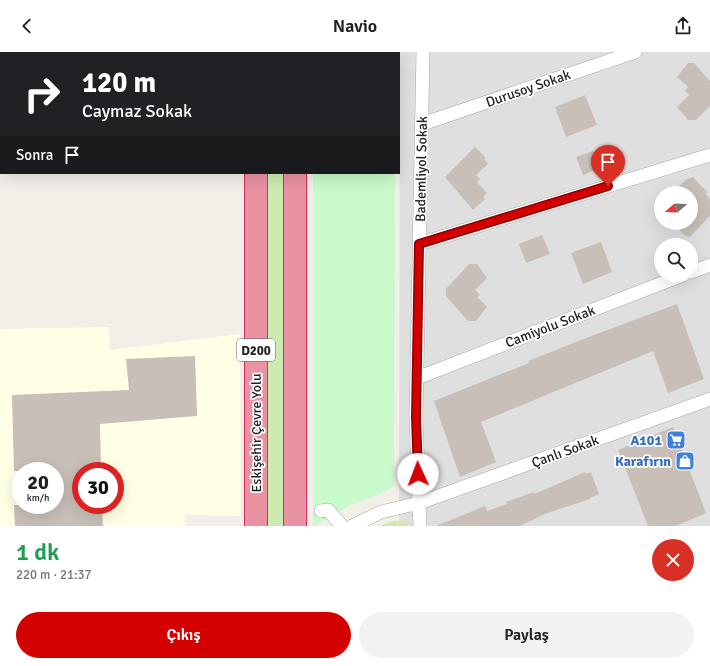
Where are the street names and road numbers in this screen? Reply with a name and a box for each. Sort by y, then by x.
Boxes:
street label: Durusoy Sokak [484,66,573,111]
street label: Bademliyol Sokak [412,116,431,222]
street label: Camiyolu Sokak [503,302,597,351]
road number: D200 [237,339,275,361]
street label: Eskişehir Çevre Yolu [248,373,265,493]
street label: Çanlı Sokak [529,431,601,471]

